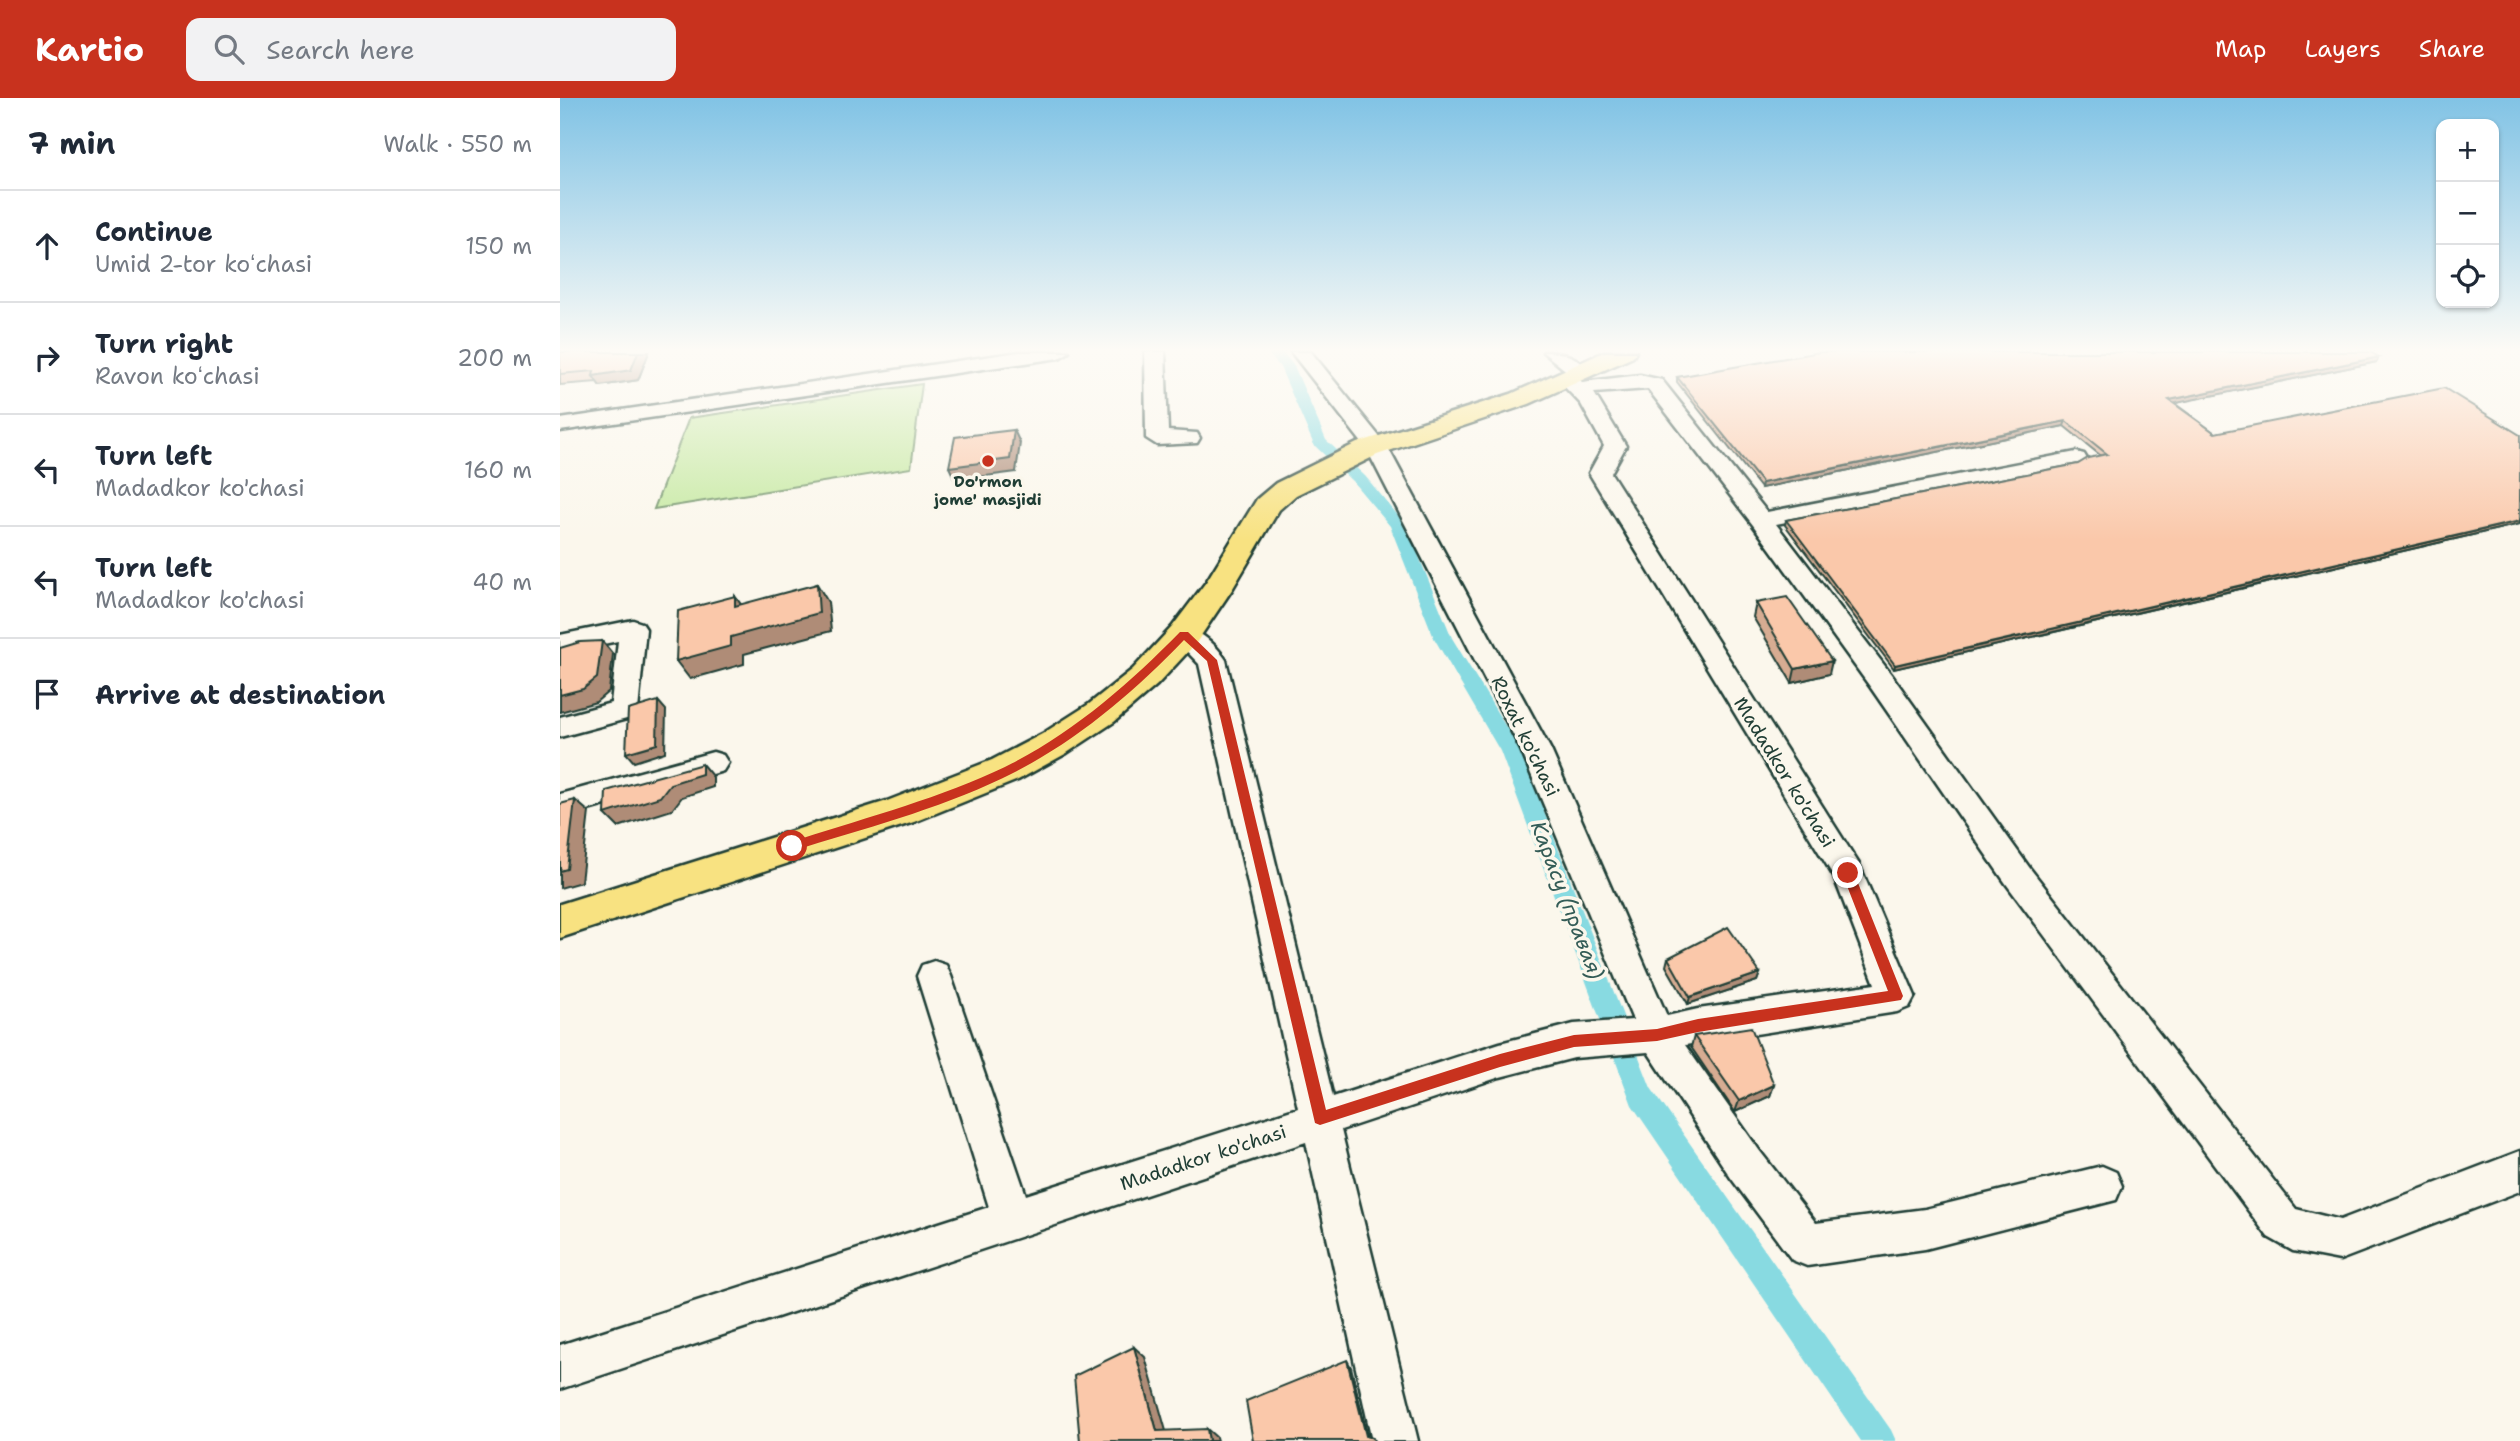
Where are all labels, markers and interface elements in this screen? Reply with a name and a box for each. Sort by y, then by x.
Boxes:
search box [186,18,676,81]
text: Kartio [35,27,144,72]
icon: search [210,30,248,68]
text: Search here [266,32,415,67]
text: Map [2215,33,2266,65]
text: Layers [2304,33,2381,65]
text: Share [2419,33,2485,65]
map controls [2436,119,2499,308]
button: + [2436,119,2499,182]
text: 7 min [28,123,115,164]
text: Walk · 550 m [383,129,532,159]
button: − [2436,182,2499,245]
text: Continue [95,214,213,249]
icon: ahead [28,227,66,265]
text: 150 m [465,231,532,261]
button: locate [2436,245,2499,308]
text: Umid 2-tor koʻchasi [95,249,312,279]
text: Turn right [95,326,233,361]
icon: right [28,339,66,377]
text: 200 m [457,343,532,373]
text: Ravon koʻchasi [95,361,260,391]
text: Turn left [95,438,212,473]
icon: left [28,451,66,489]
marker: Do'rmon jome' masjidi [980,453,996,469]
text: 160 m [464,455,532,485]
place label: Do'rmon jome' masjidi [933,471,1042,510]
text: Madadkor ko'chasi [95,473,305,503]
text: Turn left [95,550,212,585]
icon: left [28,563,66,601]
text: 40 m [472,567,532,597]
text: Madadkor ko'chasi [95,585,305,615]
street label: Roxat ko'chasi [1486,672,1566,801]
icon: arrive [28,675,66,713]
text: Arrive at destination [95,677,385,712]
street label: Madadkor ko'chasi [1728,692,1841,852]
water label: Карасу (правая) [1524,817,1610,983]
route start [776,830,807,861]
route end [1832,857,1863,888]
street label: Madadkor ko'chasi [1117,1119,1289,1196]

